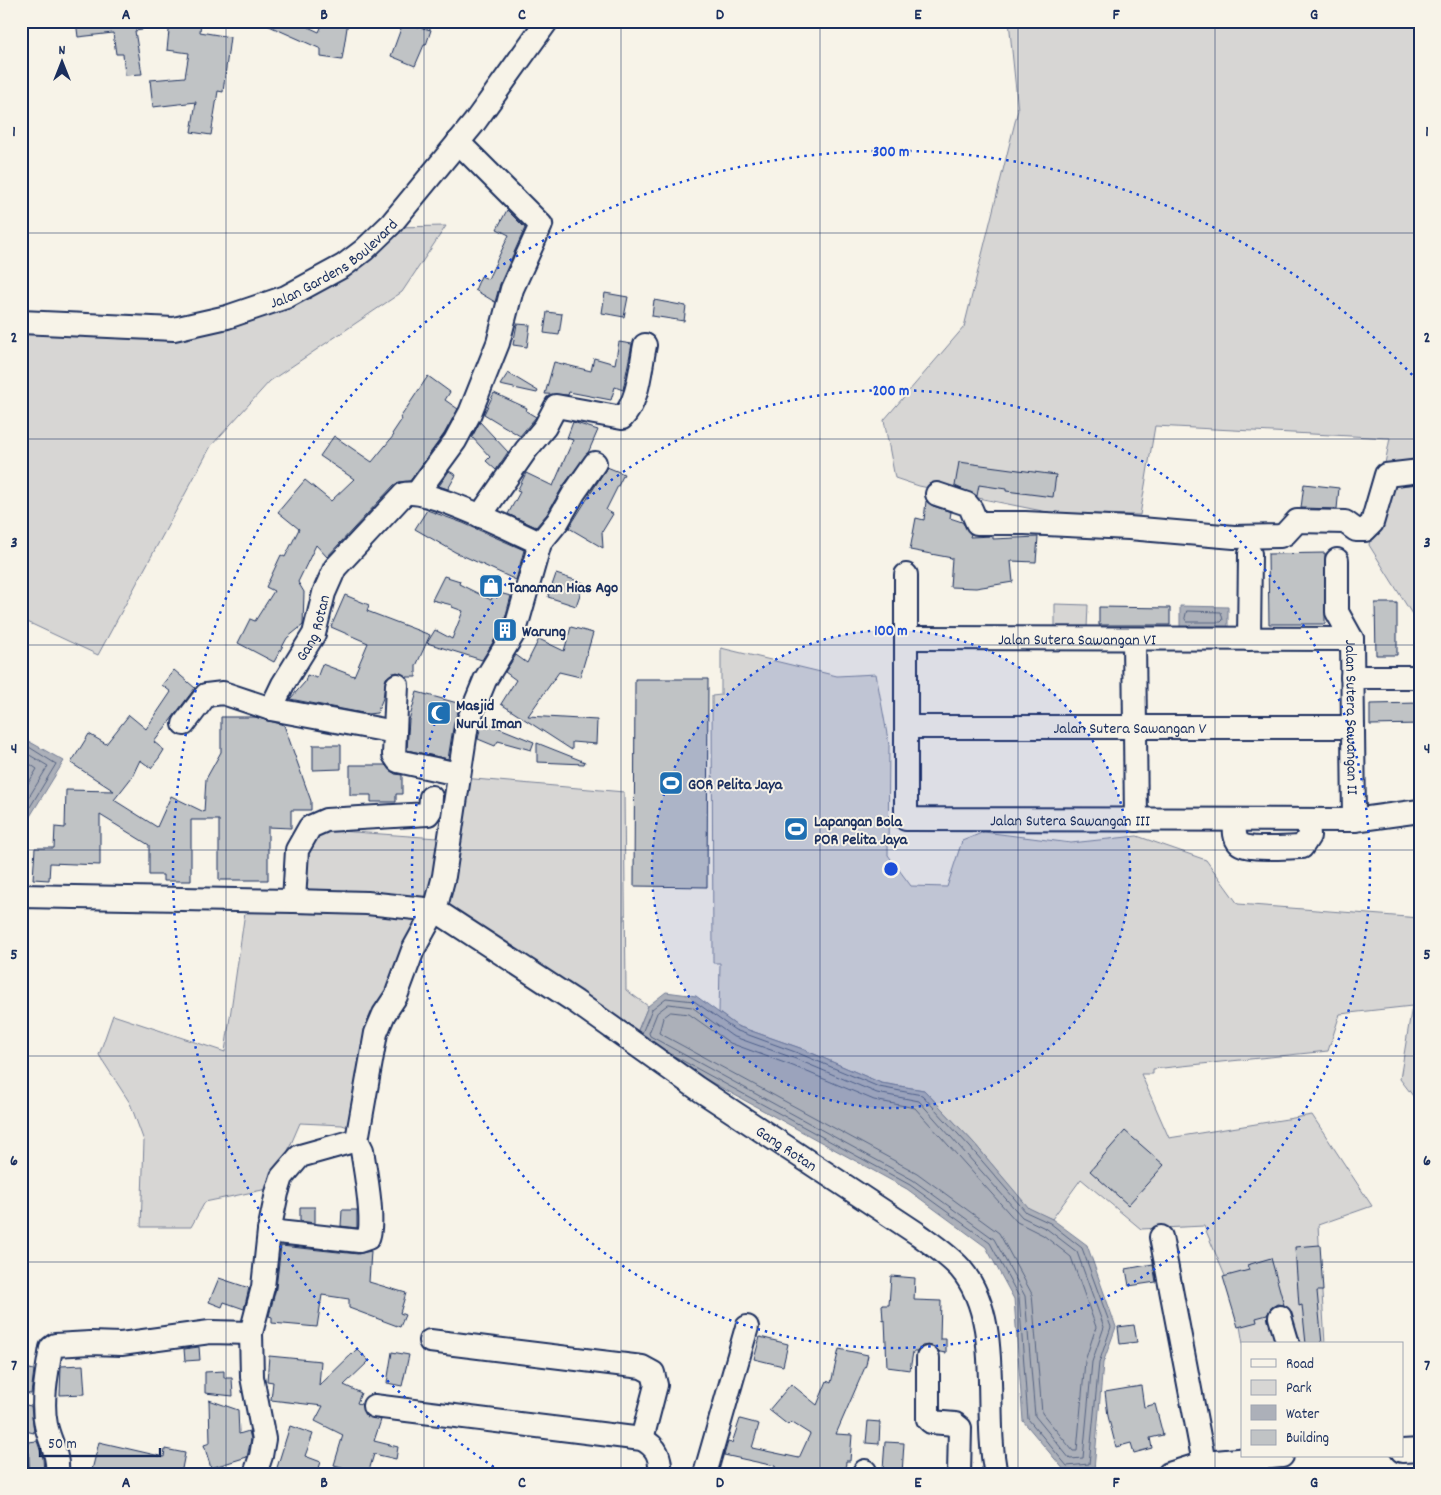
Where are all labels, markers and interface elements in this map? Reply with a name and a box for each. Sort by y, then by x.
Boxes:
text: A [122,4,131,27]
text: B [320,4,328,27]
text: C [518,4,526,27]
text: D [716,4,725,27]
text: E [914,4,922,27]
text: F [1112,4,1120,27]
text: G [1310,4,1318,27]
north arrow [38,38,88,88]
text: N [59,41,66,61]
text: 1 [12,121,16,144]
text: 1 [1425,121,1429,144]
text: 300 m [873,142,909,164]
street label: Jalan Gardens Boulevard [267,215,405,316]
text: 2 [11,327,18,350]
text: 2 [1424,327,1431,350]
text: 200 m [873,381,909,403]
text: 3 [10,532,18,555]
text: 3 [1423,532,1431,555]
shop icon: Tanaman Hias Ago [478,573,504,599]
place label: Tanaman Hias Ago [508,577,618,600]
street label: Gang Rotan [291,593,337,666]
building icon: Warung [492,617,518,643]
place label: Warung [522,621,566,644]
text: 100 m [874,621,908,643]
street label: Jalan Sutera Sawangan VI [998,629,1156,653]
street label: Jalan Sutera Sawangan II [1338,639,1363,795]
place label: Masjid Nurul Iman [456,695,522,736]
mosque icon: Masjid Nurul Iman [426,700,452,726]
street label: Jalan Sutera Sawangan V [1054,718,1207,741]
text: 4 [11,738,17,761]
text: 4 [1424,738,1430,761]
sports icon: GOR Pelita Jaya [658,770,684,796]
place label: GOR Pelita Jaya [688,774,784,797]
street label: Jalan Sutera Sawangan III [990,810,1150,834]
place label: Lapangan Bola POR Pelita Jaya [814,811,909,852]
sports icon: Lapangan Bola POR Pelita Jaya [783,816,809,842]
centre of rings [882,860,900,878]
text: 5 [10,944,18,967]
text: 5 [1423,944,1431,967]
street label: Gang Rotan [750,1121,821,1178]
text: 6 [10,1150,18,1173]
text: 6 [1423,1150,1431,1173]
legend [1241,1342,1404,1458]
text: Road [1286,1354,1314,1376]
text: 7 [11,1355,17,1378]
text: 7 [1424,1355,1430,1378]
text: Park [1286,1378,1312,1400]
text: Water [1286,1404,1320,1426]
scale bar [40,1425,160,1457]
text: Building [1286,1428,1329,1450]
text: 50 m [48,1434,77,1456]
text: A [122,1472,131,1495]
text: B [320,1472,328,1495]
text: C [518,1472,526,1495]
text: D [716,1472,725,1495]
text: E [914,1472,922,1495]
text: F [1112,1472,1120,1495]
text: G [1310,1472,1318,1495]

